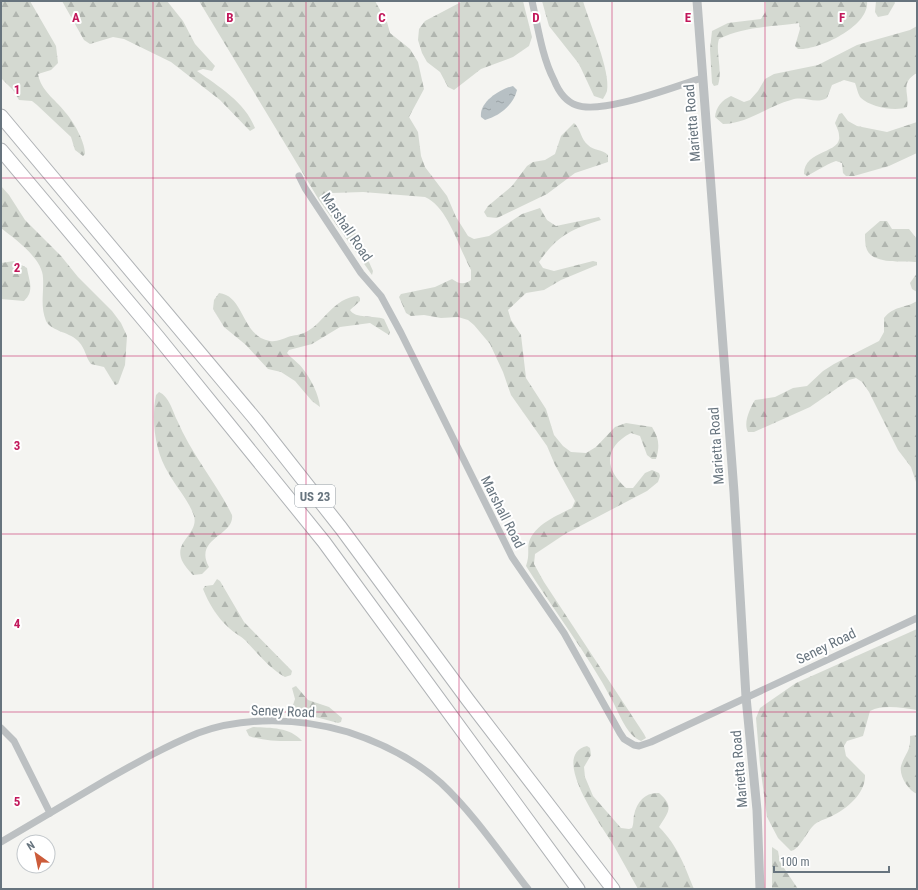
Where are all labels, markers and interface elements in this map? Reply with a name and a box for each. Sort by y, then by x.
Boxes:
text: A [72,10,80,25]
text: B [226,10,234,25]
text: C [378,10,386,25]
text: D [532,10,540,25]
text: E [685,10,692,25]
text: F [839,10,845,25]
text: 1 [14,82,20,97]
street label: Marietta Road [681,84,703,162]
street label: Marshall Road [318,190,376,264]
text: 2 [14,260,21,275]
street label: Marietta Road [705,407,727,485]
text: 3 [14,438,20,453]
street label: Marshall Road [478,473,528,551]
road number: US 23 [295,485,335,507]
text: 4 [14,616,21,631]
street label: Seney Road [794,625,858,667]
street label: Seney Road [251,702,315,720]
street label: Marietta Road [728,730,750,808]
text: 5 [14,794,21,809]
north arrow [16,834,56,874]
text: N [24,839,37,853]
scale bar [774,848,889,874]
text: 100 m [780,855,810,869]

